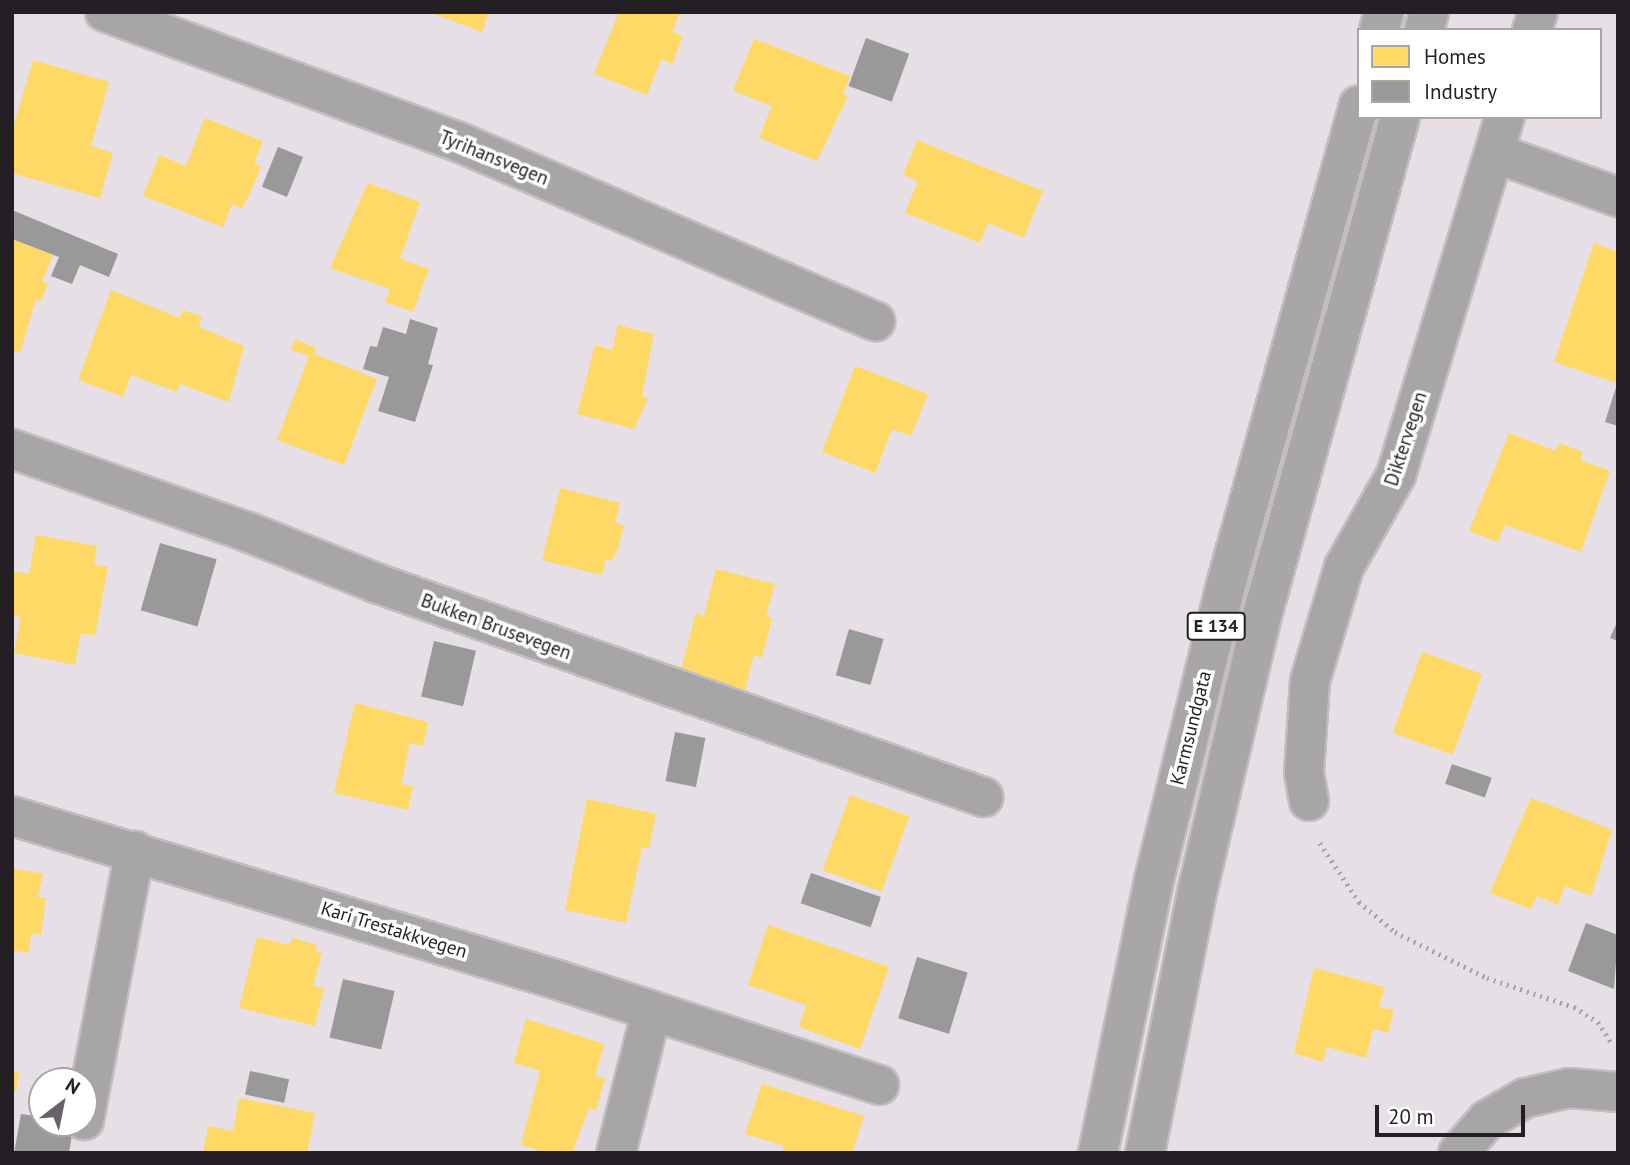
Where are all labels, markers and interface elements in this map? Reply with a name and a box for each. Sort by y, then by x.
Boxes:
legend [1357,28,1602,119]
text: Homes [1424,43,1486,70]
text: Industry [1424,78,1497,105]
street label: Tyrihansvegen [436,126,552,190]
street label: Diktervegen [1380,389,1432,489]
street label: Bukken Brusevegen [418,589,574,665]
road number: E 134 [1186,612,1246,640]
street label: Karmsundgata [1166,669,1216,787]
street label: Kari Trestakkvegen [318,897,470,963]
north arrow [28,1067,98,1137]
text: N [61,1072,85,1099]
scale bar [1378,1092,1528,1136]
text: 20 m [1388,1103,1434,1130]

